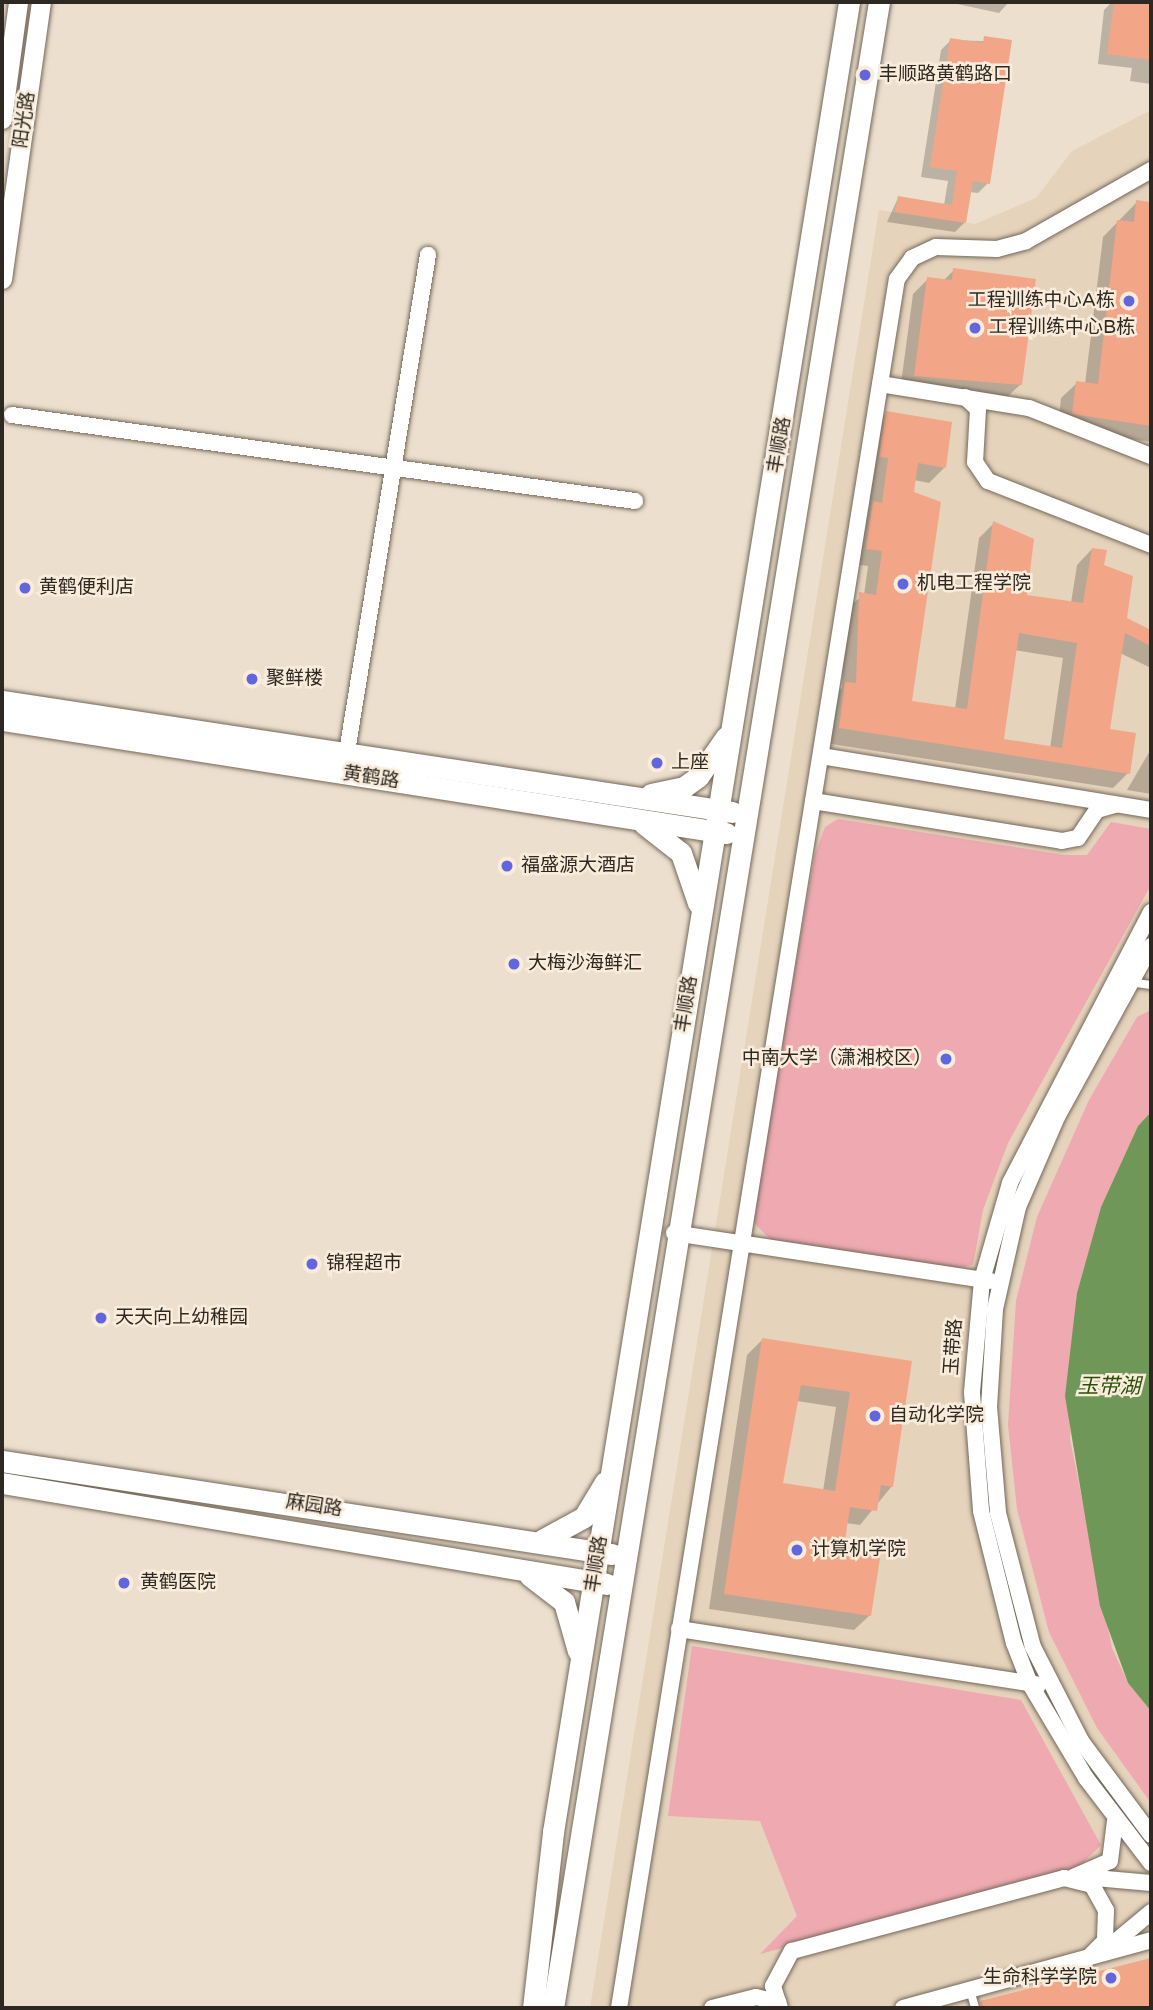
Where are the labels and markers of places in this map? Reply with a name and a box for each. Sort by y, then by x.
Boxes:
place label: 丰顺路黄鹤路口 [879,64,1012,86]
marker: 丰顺路黄鹤路口 [857,67,873,83]
place label: 工程训练中心A栋 [968,290,1115,312]
marker: 工程训练中心A栋 [1121,293,1137,309]
place label: 工程训练中心B栋 [989,317,1135,339]
marker: 工程训练中心B栋 [967,320,983,336]
place label: 机电工程学院 [917,573,1031,595]
marker: 机电工程学院 [895,576,911,592]
place label: 黄鹤便利店 [39,577,134,599]
marker: 黄鹤便利店 [17,580,33,596]
place label: 聚鲜楼 [266,668,323,690]
marker: 聚鲜楼 [244,671,260,687]
place label: 上座 [671,752,709,774]
marker: 上座 [649,755,665,771]
place label: 福盛源大酒店 [521,855,635,877]
marker: 福盛源大酒店 [499,858,515,874]
place label: 大梅沙海鲜汇 [528,953,642,975]
marker: 大梅沙海鲜汇 [506,956,522,972]
place label: 中南大学（潇湘校区） [742,1048,932,1070]
marker: 中南大学（潇湘校区） [938,1051,954,1067]
place label: 锦程超市 [326,1253,402,1275]
marker: 锦程超市 [304,1256,320,1272]
place label: 天天向上幼稚园 [115,1307,248,1329]
marker: 天天向上幼稚园 [93,1310,109,1326]
place label: 自动化学院 [889,1405,984,1427]
marker: 自动化学院 [867,1408,883,1424]
place label: 计算机学院 [811,1539,906,1561]
marker: 计算机学院 [789,1542,805,1558]
place label: 黄鹤医院 [140,1572,216,1594]
marker: 黄鹤医院 [114,1573,134,1593]
place label: 生命科学学院 [983,1967,1097,1989]
marker: 生命科学学院 [1103,1970,1119,1986]

